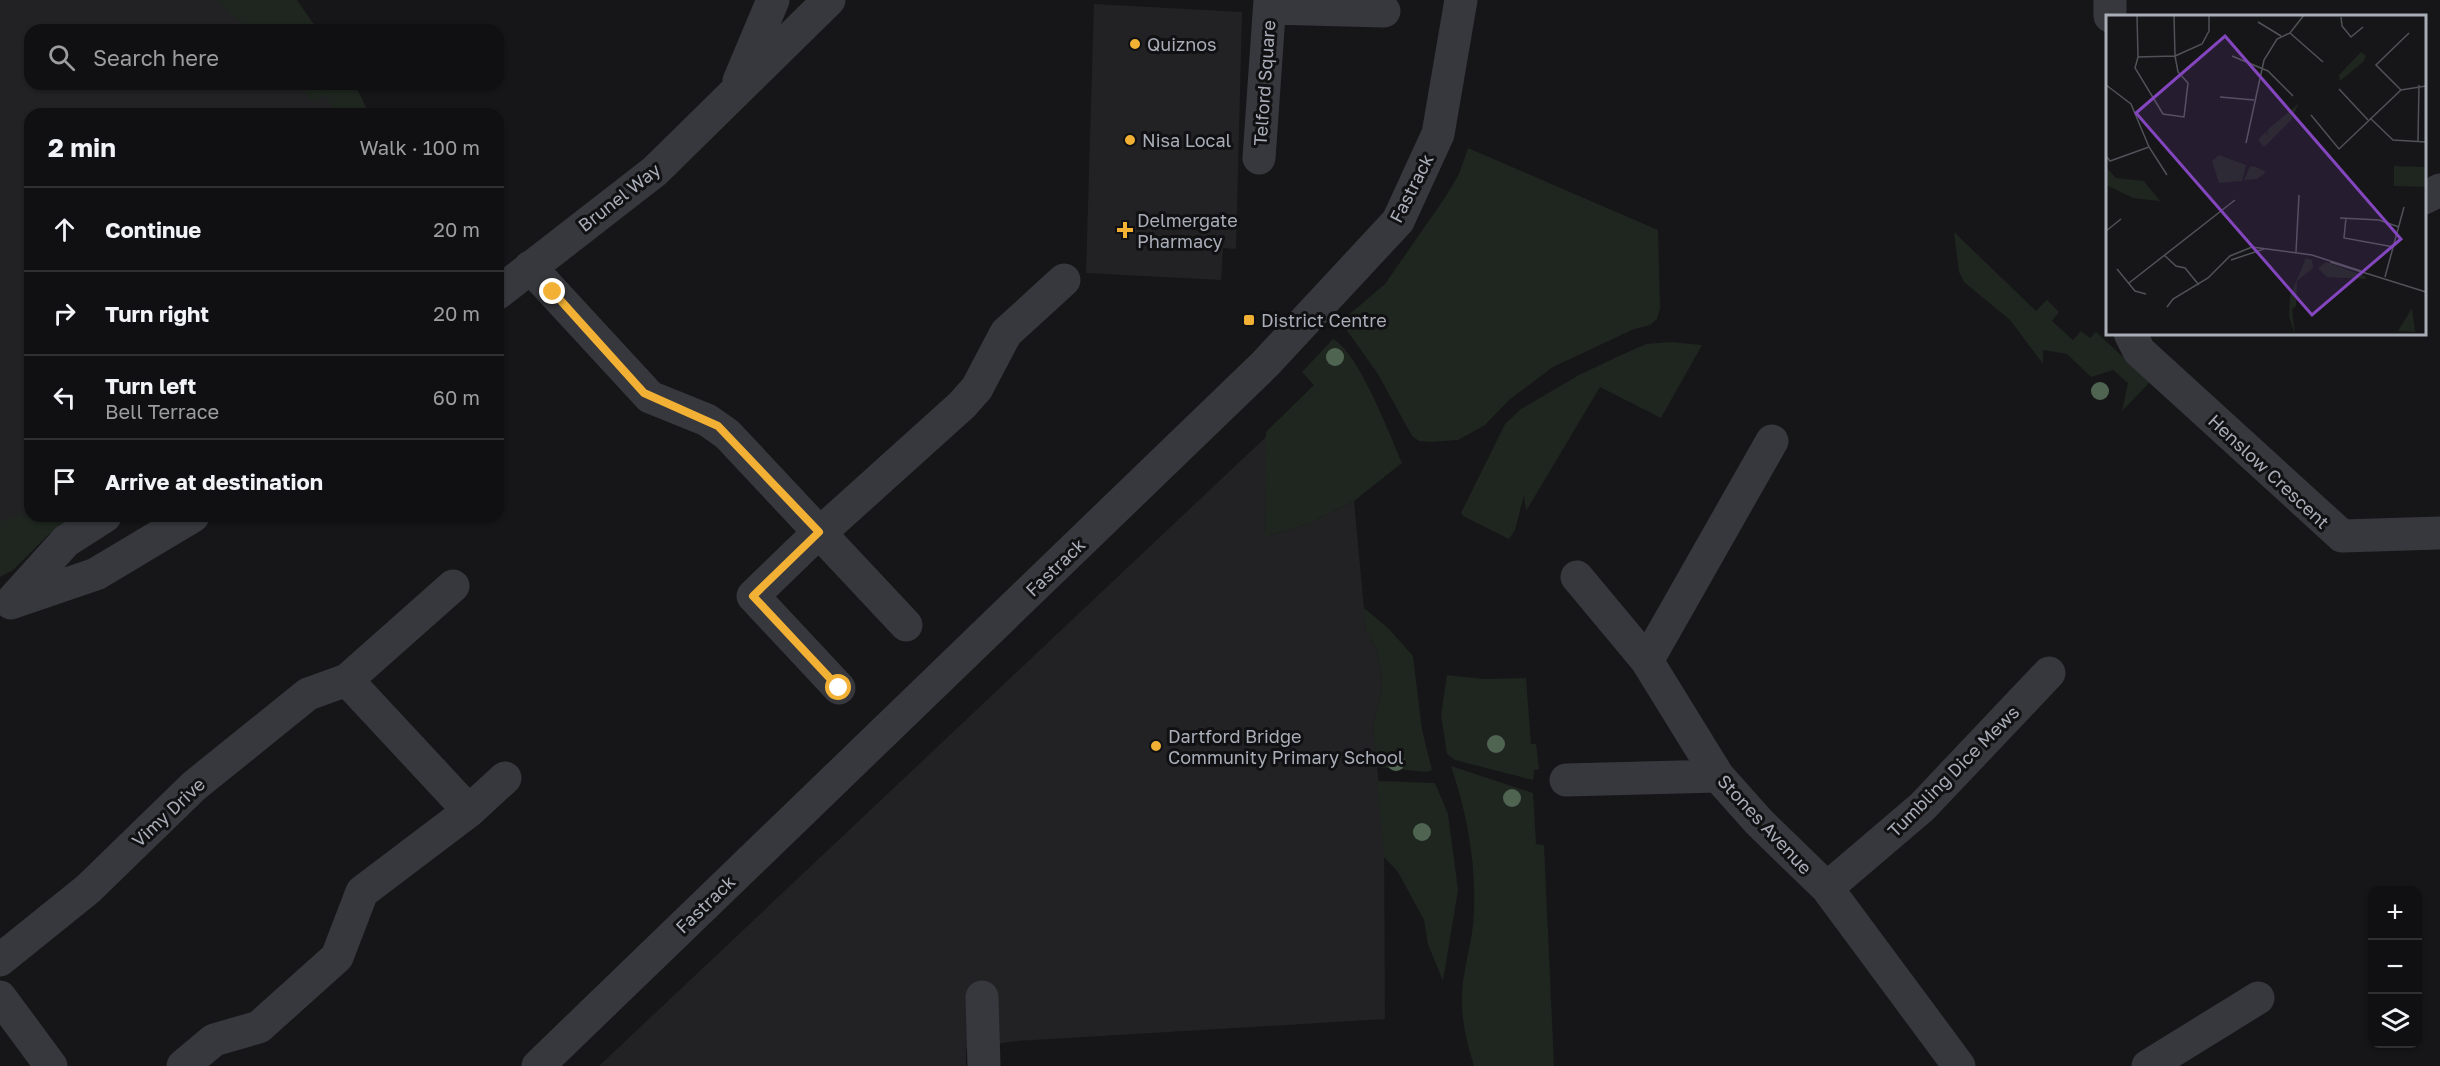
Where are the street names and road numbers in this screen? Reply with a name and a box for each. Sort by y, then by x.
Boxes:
street label: Telford Square [1249,19,1279,147]
street label: Fastrack [1384,150,1438,226]
street label: Brunel Way [574,158,664,236]
street label: Henslow Crescent [2204,409,2334,533]
street label: Fastrack [1021,533,1089,601]
street label: Tumbling Dice Mews [1883,701,2023,841]
street label: Stones Avenue [1713,770,1817,878]
street label: Vimy Drive [127,773,209,851]
street label: Fastrack [671,870,739,938]

